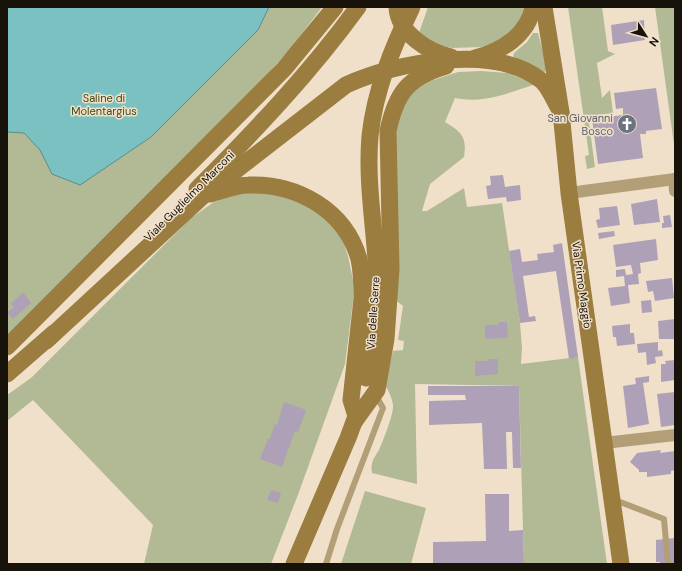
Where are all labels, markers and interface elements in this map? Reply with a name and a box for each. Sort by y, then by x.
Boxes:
north arrow [626,16,666,56]
text: N [646,35,662,49]
park label: Saline di Molentargius [71,91,137,118]
place label: San Giovanni Bosco [547,111,613,138]
church icon: San Giovanni Bosco [616,113,638,135]
street label: Viale Guglielmo Marconi [141,148,237,244]
street label: Via Primo Maggio [569,240,595,330]
street label: Via delle Serre [363,276,383,350]

